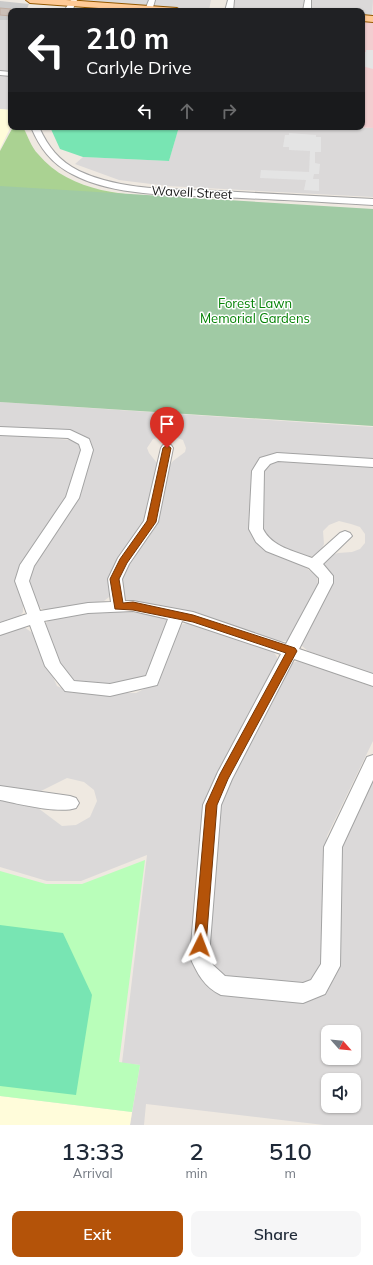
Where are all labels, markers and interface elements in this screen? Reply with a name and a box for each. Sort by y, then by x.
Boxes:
text: 210 m [86,21,169,56]
icon: left [20,24,72,76]
text: Carlyle Drive [86,56,191,79]
icon: left [134,100,156,122]
icon: ahead [176,100,198,122]
icon: right [218,100,240,122]
street label: Wavell Street [151,182,233,202]
park label: Forest Lawn Memorial Gardens [200,295,310,326]
pin [150,407,184,448]
icon: arrive [156,413,178,435]
position arrow [179,924,221,966]
north arrow [321,1025,361,1065]
map controls [321,1025,361,1113]
button: sound [321,1073,361,1113]
text: 13:33 [61,1136,124,1166]
text: 2 [189,1136,204,1166]
text: 510 [269,1136,312,1166]
text: Arrival [73,1165,113,1181]
text: min [185,1165,208,1181]
text: m [285,1165,296,1181]
button: Exit [12,1211,183,1257]
button: Share [191,1211,361,1257]

